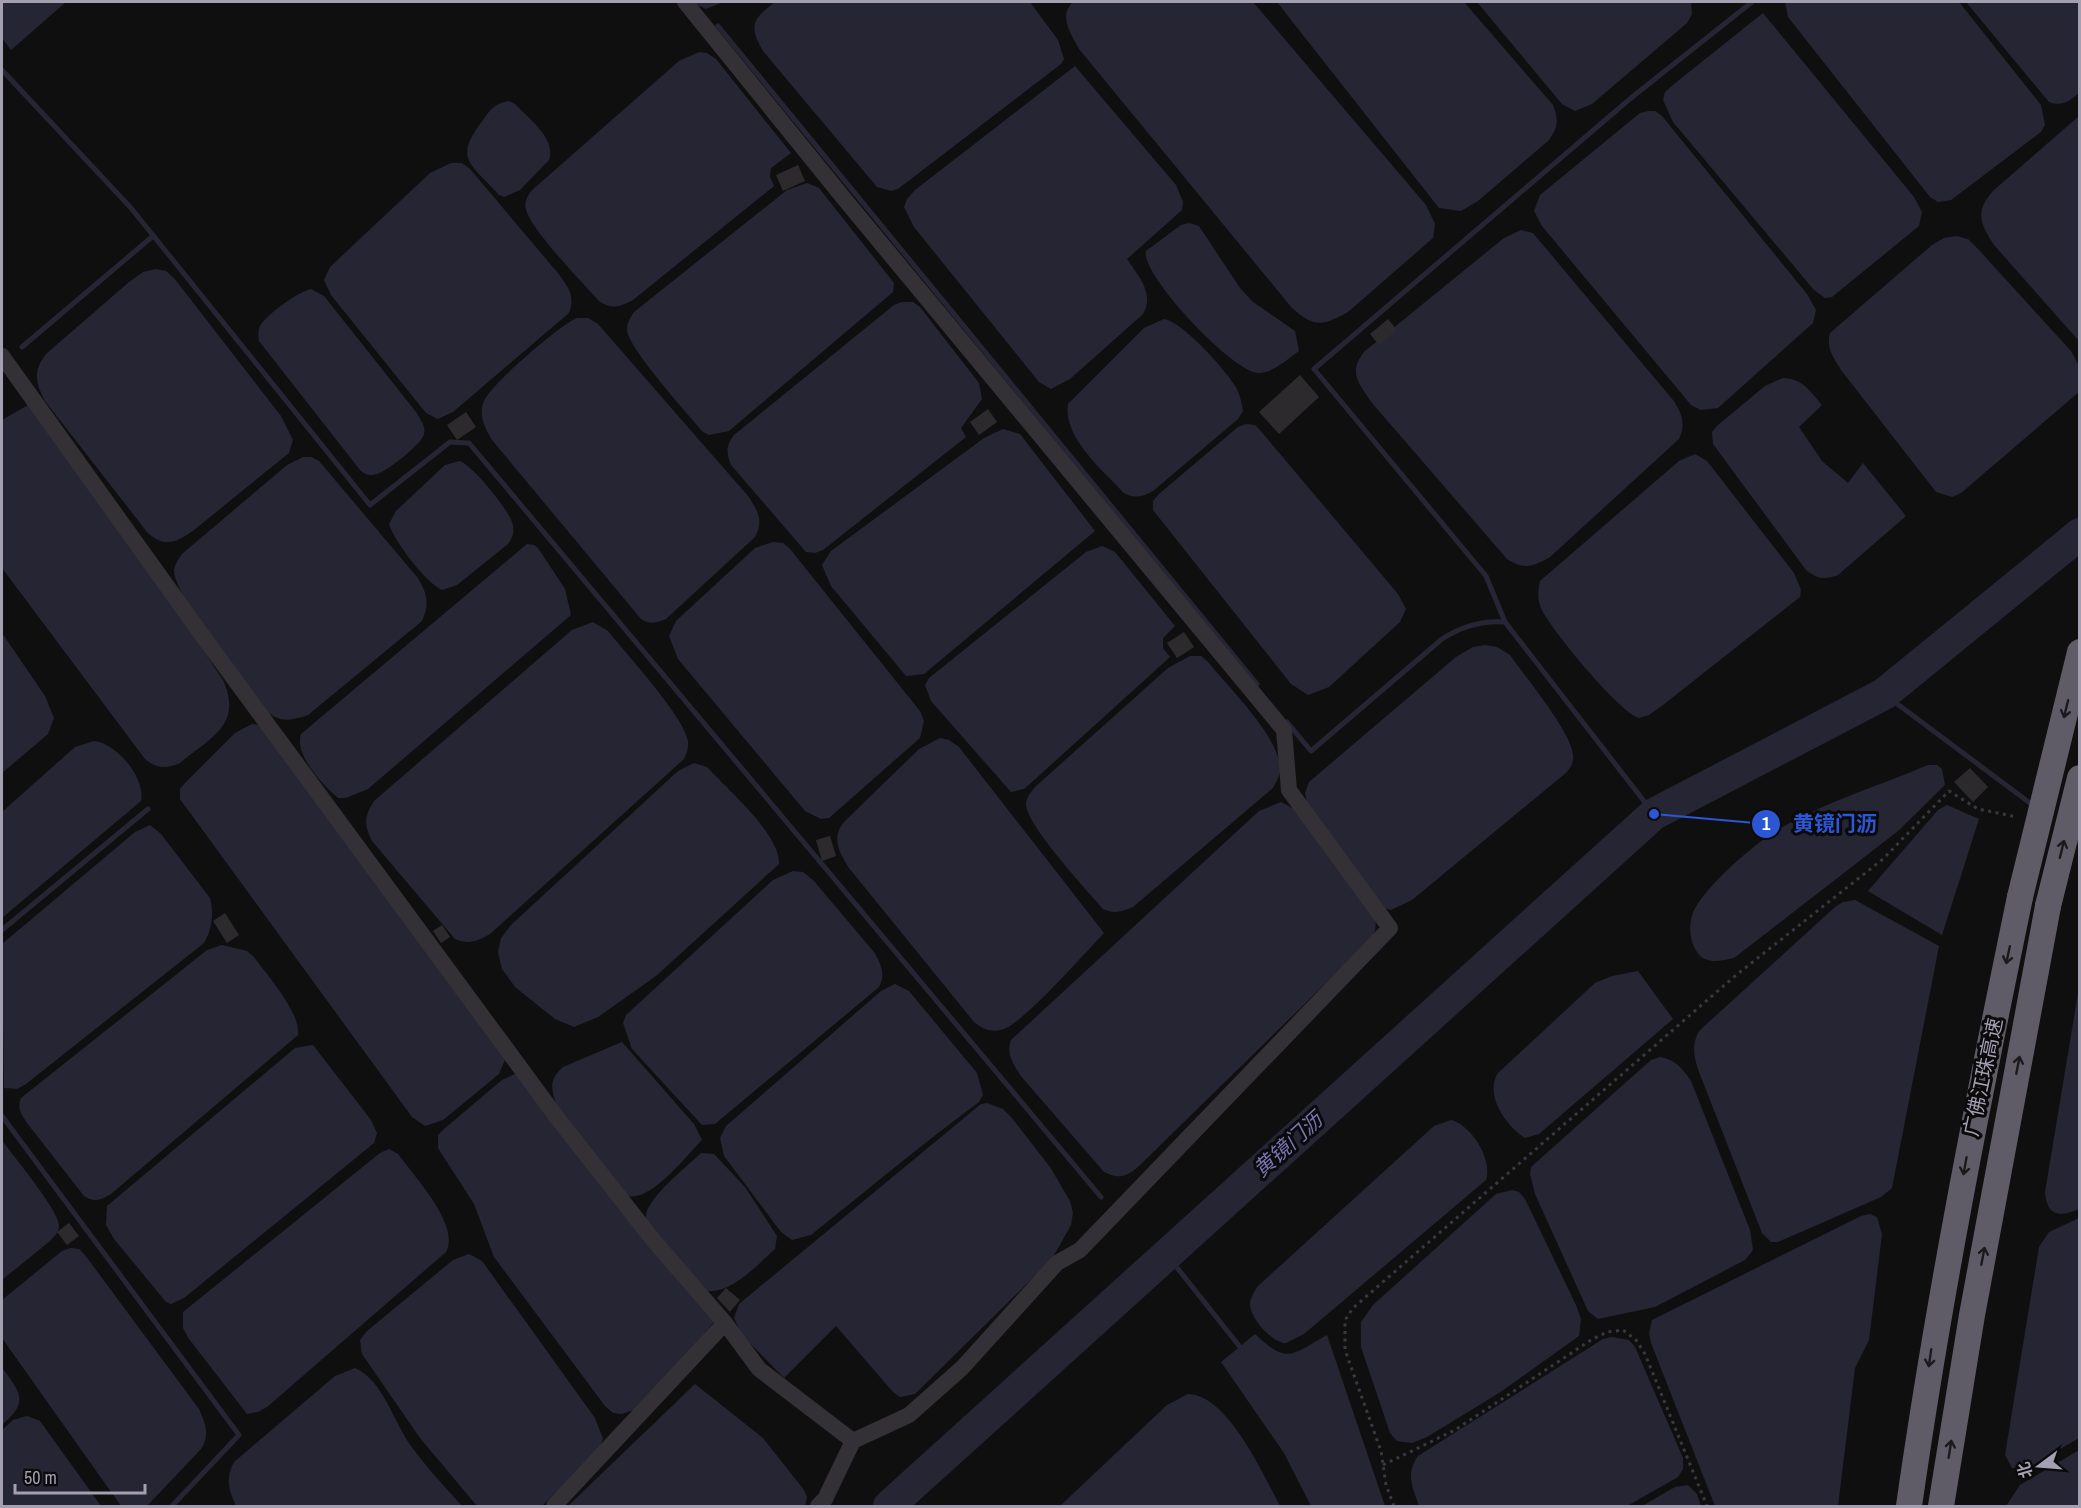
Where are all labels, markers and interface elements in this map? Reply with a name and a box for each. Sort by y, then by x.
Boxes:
one-way arrow [2059,699,2071,718]
callout: 黄镜门沥 [1751,804,1889,843]
text: 黄镜门沥 [1793,809,1877,838]
text: 1 [1762,811,1771,836]
one-way arrow [2056,840,2068,859]
one-way arrow [2002,944,2013,964]
street label: 广佛江珠高速 [1957,1015,2008,1138]
one-way arrow [2013,1055,2024,1075]
water label: 黄镜门沥 [1247,1103,1332,1184]
one-way arrow [1959,1156,1970,1176]
one-way arrow [1978,1247,1989,1267]
one-way arrow [1925,1348,1936,1367]
north arrow [2009,1436,2069,1496]
one-way arrow [1945,1439,1956,1459]
scale bar [15,1457,146,1495]
text: 北 [2012,1459,2037,1481]
text: 50 m [24,1465,57,1490]

